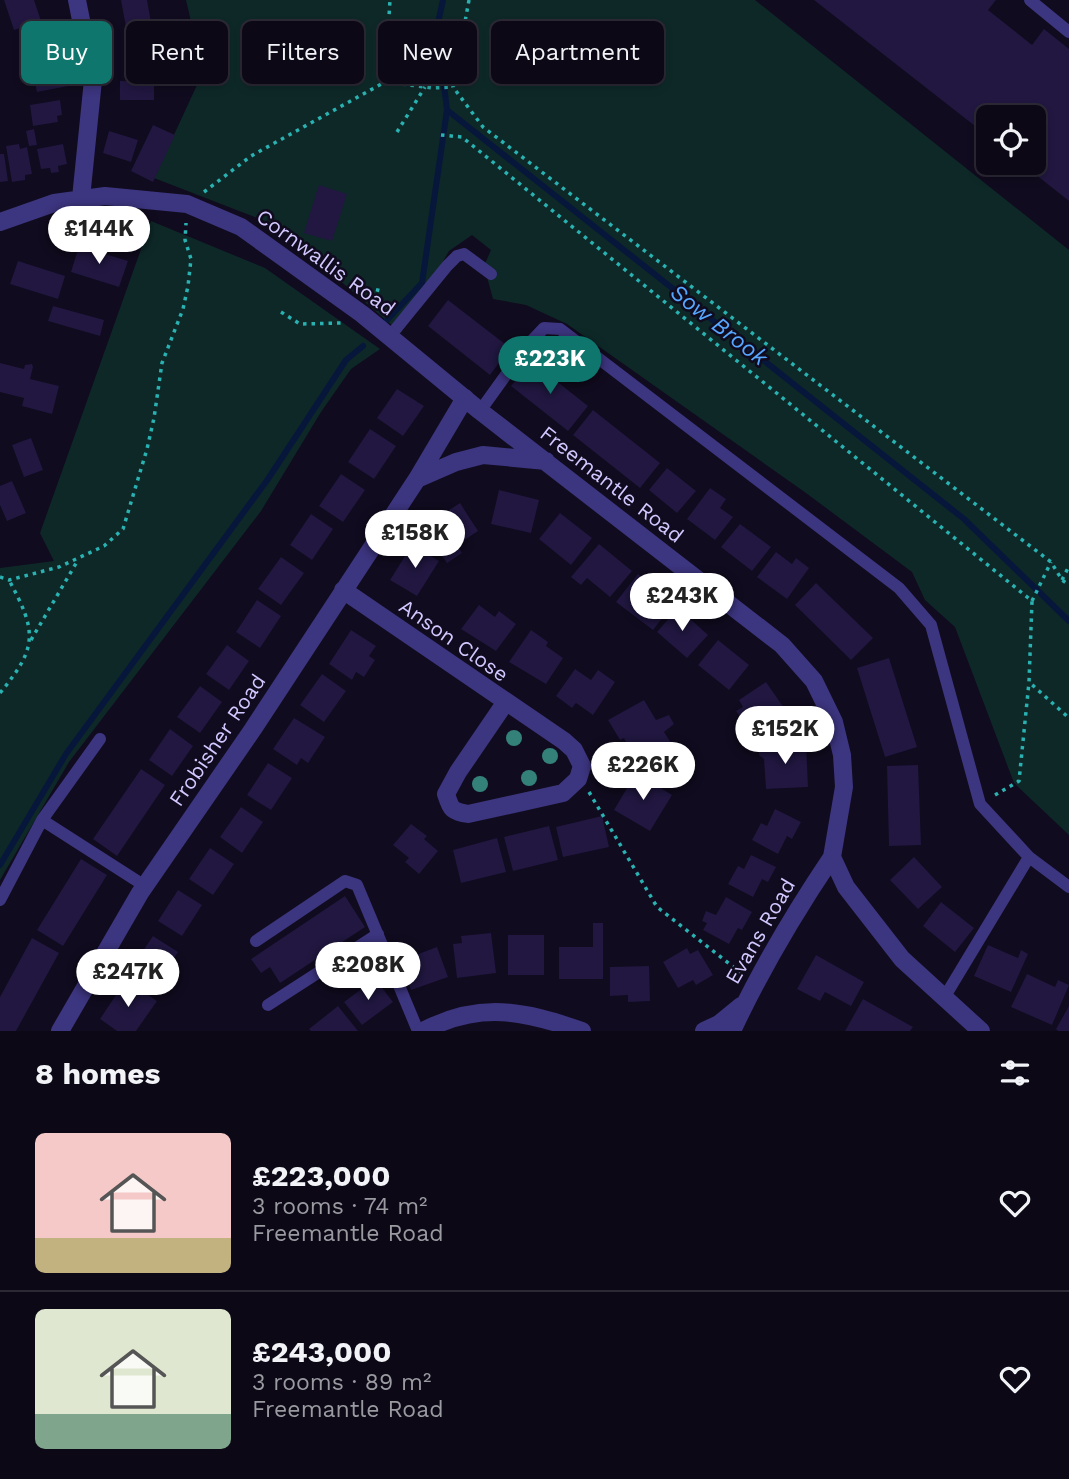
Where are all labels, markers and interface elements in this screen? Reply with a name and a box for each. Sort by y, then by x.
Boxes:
chip: Buy [21,21,112,84]
chip: Rent [126,21,228,84]
chip: Filters [242,21,364,84]
chip: New [378,21,477,84]
chip: Apartment [491,21,664,84]
map controls [976,105,1046,175]
button: locate [976,105,1046,175]
street label: Cornwallis Road [252,203,400,321]
pin: £144K [50,206,148,266]
text: £144K [64,215,134,242]
water label: Sow Brook [665,279,774,372]
pin: £223K [501,336,599,396]
text: £223K [514,345,586,372]
street label: Freemantle Road [535,420,689,548]
pin: £158K [366,510,464,570]
text: £158K [381,519,449,546]
pin: £243K [633,574,731,633]
text: £243K [646,582,718,609]
street label: Anson Close [395,593,513,687]
street label: Frobisher Road [164,669,270,811]
pin: £152K [736,706,834,766]
text: £152K [751,715,819,742]
pin: £226K [594,742,692,802]
text: £226K [607,751,679,778]
street label: Evans Road [720,874,800,988]
pin: £208K [319,942,417,1002]
pin: £247K [79,950,177,1009]
text: £208K [331,951,405,978]
text: £247K [92,958,164,985]
icon: filters [996,1054,1034,1092]
text: 8 homes [35,1056,161,1091]
text: £223,000 [252,1158,391,1193]
icon: home [91,1161,175,1245]
icon: heart [996,1184,1034,1222]
text: 3 rooms · 74 m² [252,1193,427,1220]
text: Freemantle Road [252,1220,444,1247]
text: £243,000 [252,1334,392,1369]
icon: home [91,1337,175,1421]
icon: heart [996,1360,1034,1398]
text: 3 rooms · 89 m² [252,1369,431,1396]
text: Freemantle Road [252,1396,444,1423]

